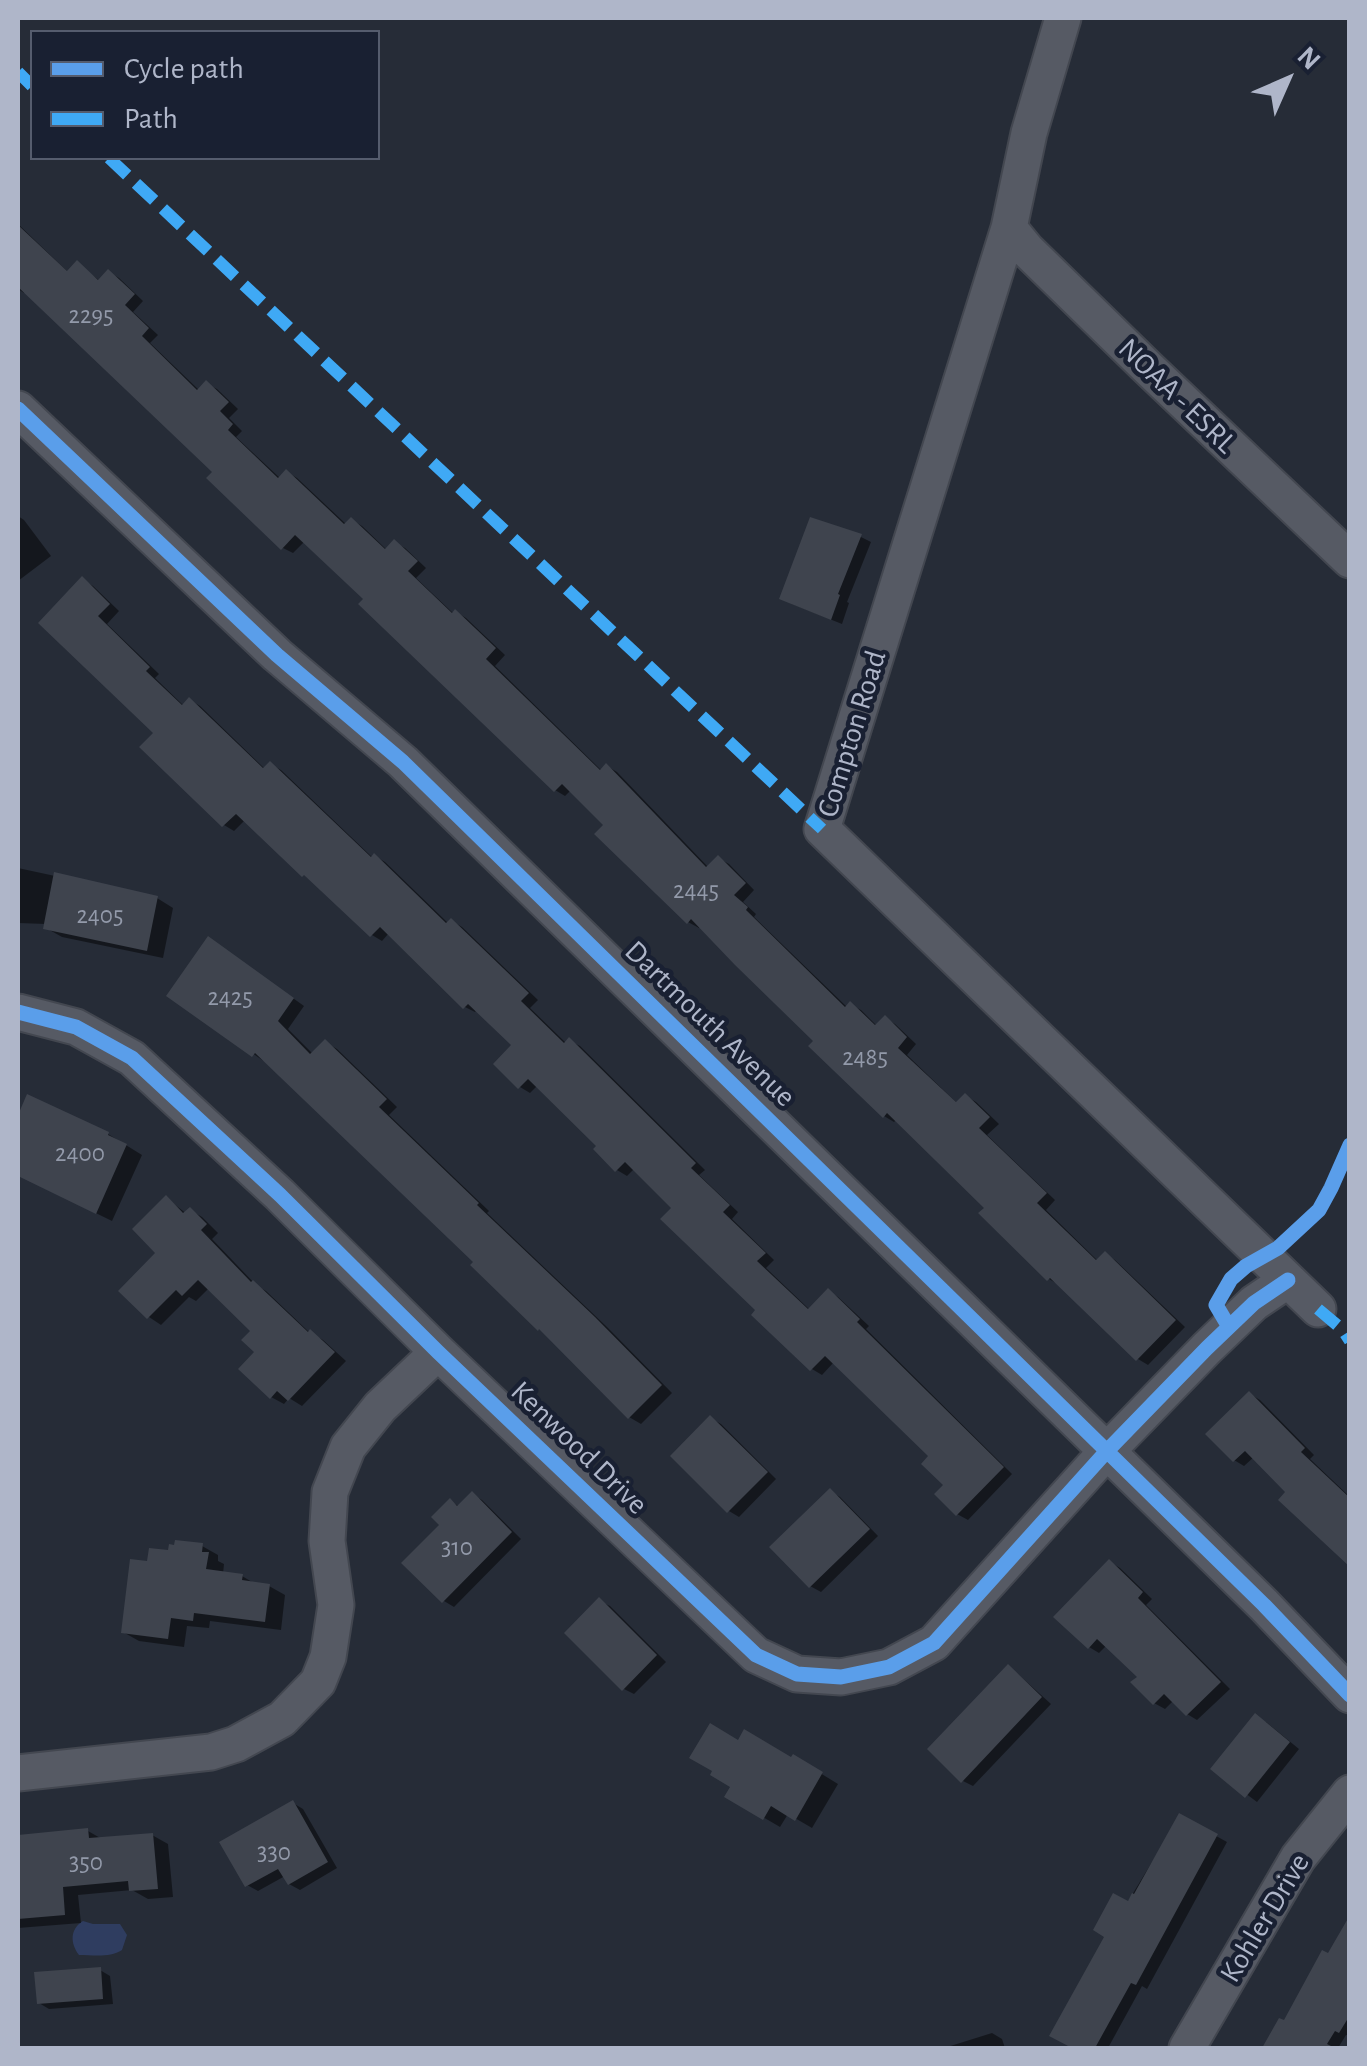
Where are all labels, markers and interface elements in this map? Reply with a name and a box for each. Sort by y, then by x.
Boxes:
legend [30,30,380,160]
north arrow [1237,30,1337,130]
text: N [1291,42,1325,76]
text: Cycle path [124,54,244,84]
text: Path [124,104,178,134]
house number: 2295 [69,300,113,330]
street label: NOAA - ESRL [1110,331,1244,461]
street label: Compton Road [810,646,894,822]
house number: 2445 [673,875,719,905]
house number: 2405 [76,900,124,930]
street label: Dartmouth Avenue [617,933,803,1115]
house number: 2425 [207,982,253,1012]
house number: 2485 [842,1042,888,1072]
house number: 2400 [55,1138,105,1168]
street label: Kenwood Drive [503,1374,655,1522]
house number: 310 [441,1532,473,1562]
house number: 330 [257,1837,291,1867]
house number: 350 [69,1847,103,1877]
street label: Kohler Drive [1212,1847,1318,1989]

